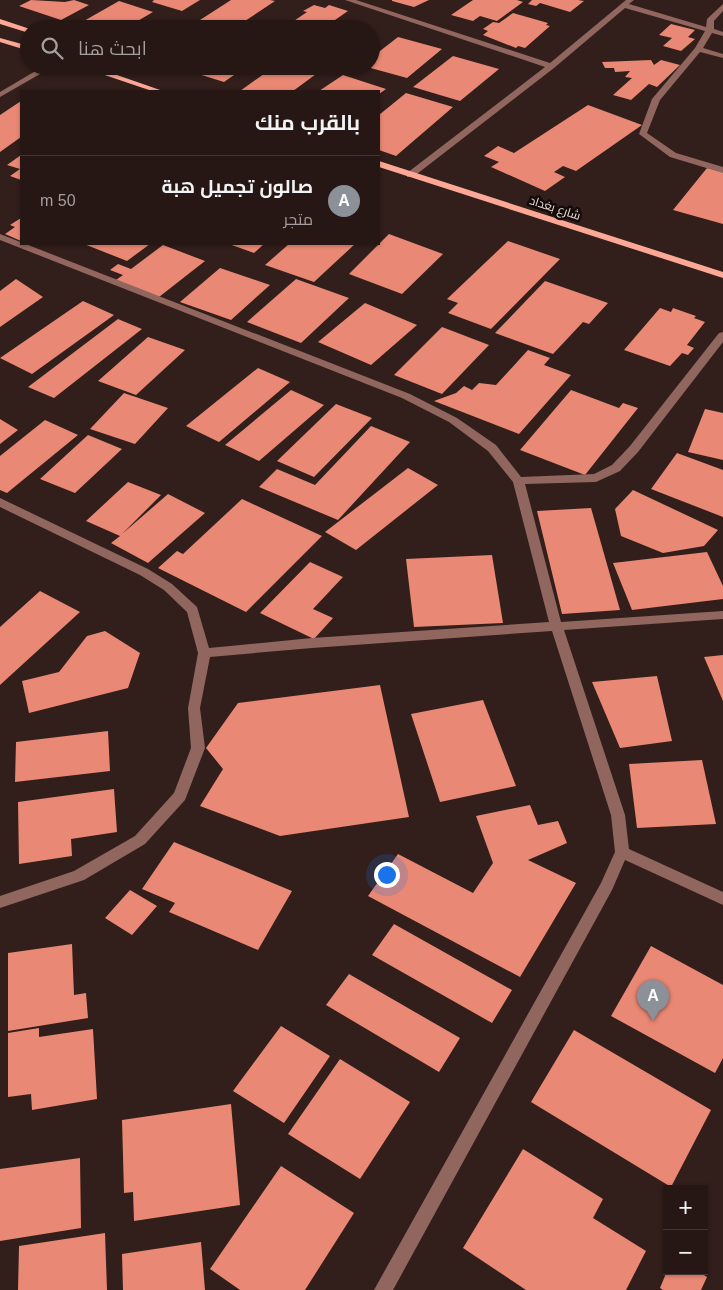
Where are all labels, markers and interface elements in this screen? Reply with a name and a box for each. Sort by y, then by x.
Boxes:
search box [20,20,380,75]
icon: search [38,34,66,62]
text: ابحث هنا [78,38,147,59]
text: بالقرب منك [255,111,360,134]
text: صالون تجميل هبة [161,176,313,197]
text: 50 m [40,192,76,209]
text: A [338,192,350,209]
street label: شارع بغداد [527,193,582,224]
text: متجر [284,211,313,228]
your location [374,862,400,888]
pin: A [637,980,669,1021]
map controls [663,1185,708,1275]
button: + [663,1185,708,1230]
button: − [663,1230,708,1275]

